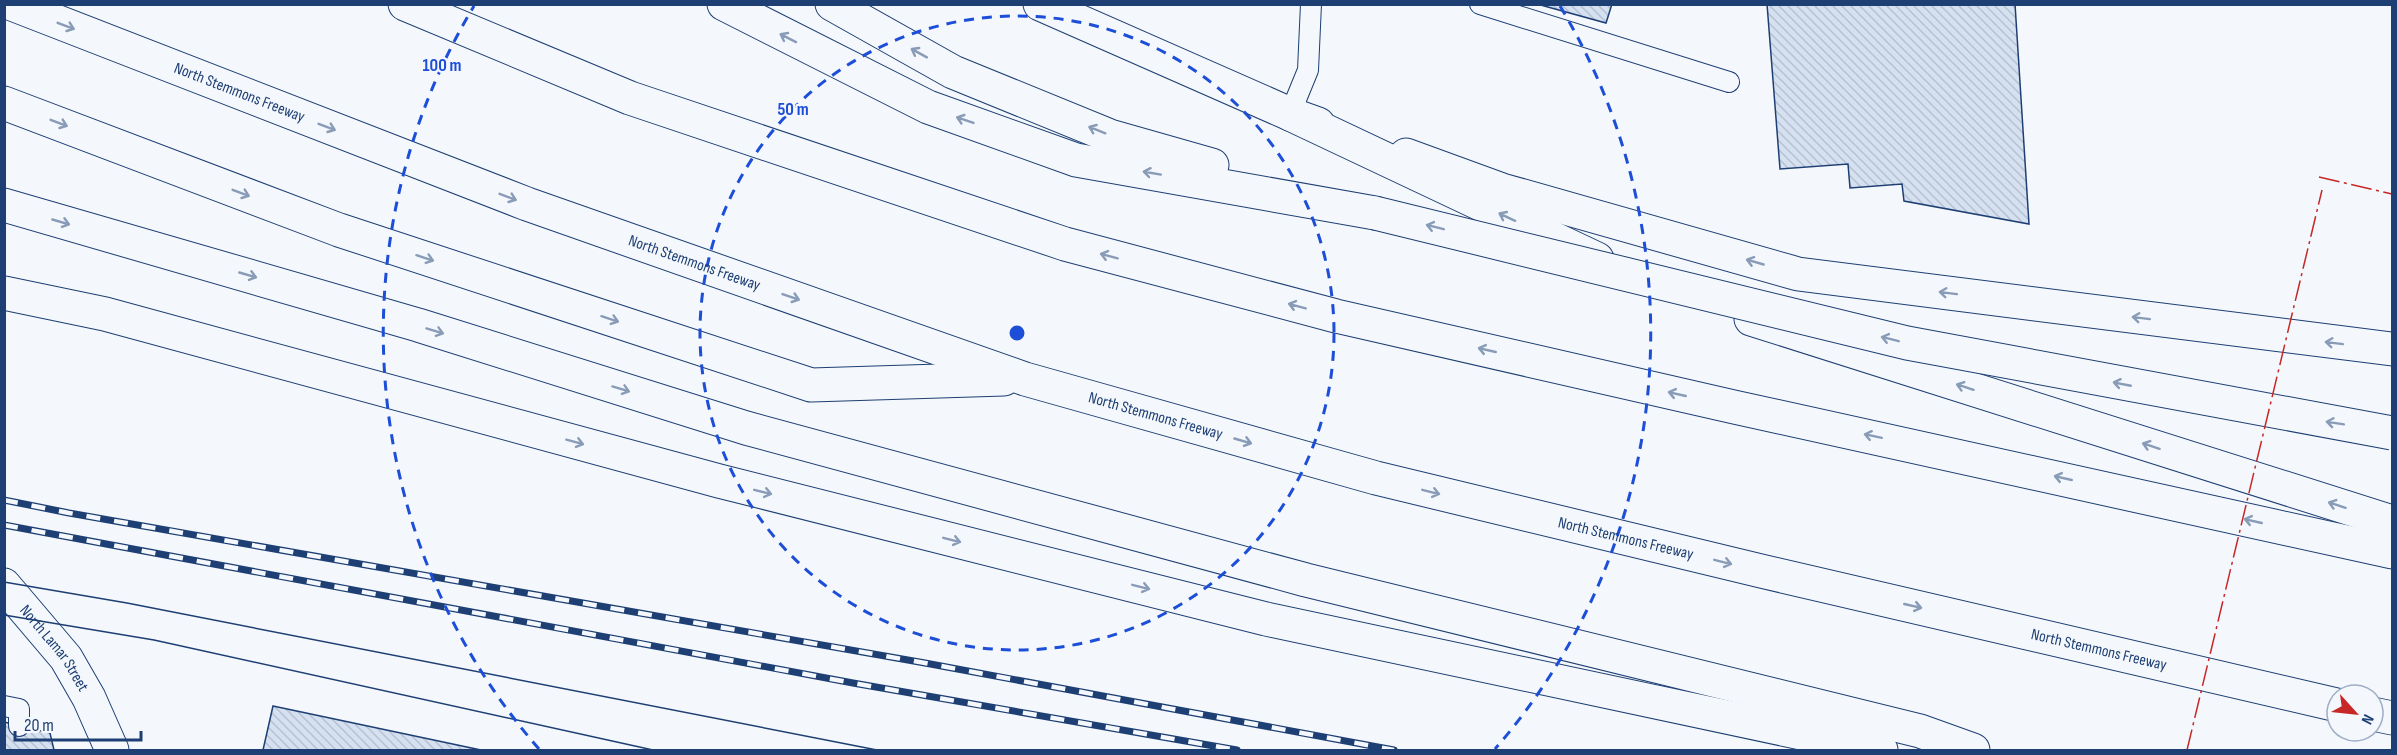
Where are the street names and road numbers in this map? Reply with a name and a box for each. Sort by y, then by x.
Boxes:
street label: North Stemmons Freeway [171,58,307,126]
street label: North Stemmons Freeway [626,231,763,295]
street label: North Stemmons Freeway [1086,388,1225,444]
street label: North Stemmons Freeway [1556,513,1695,564]
street label: North Lamar Street [16,601,93,695]
street label: North Stemmons Freeway [2029,625,2169,675]

